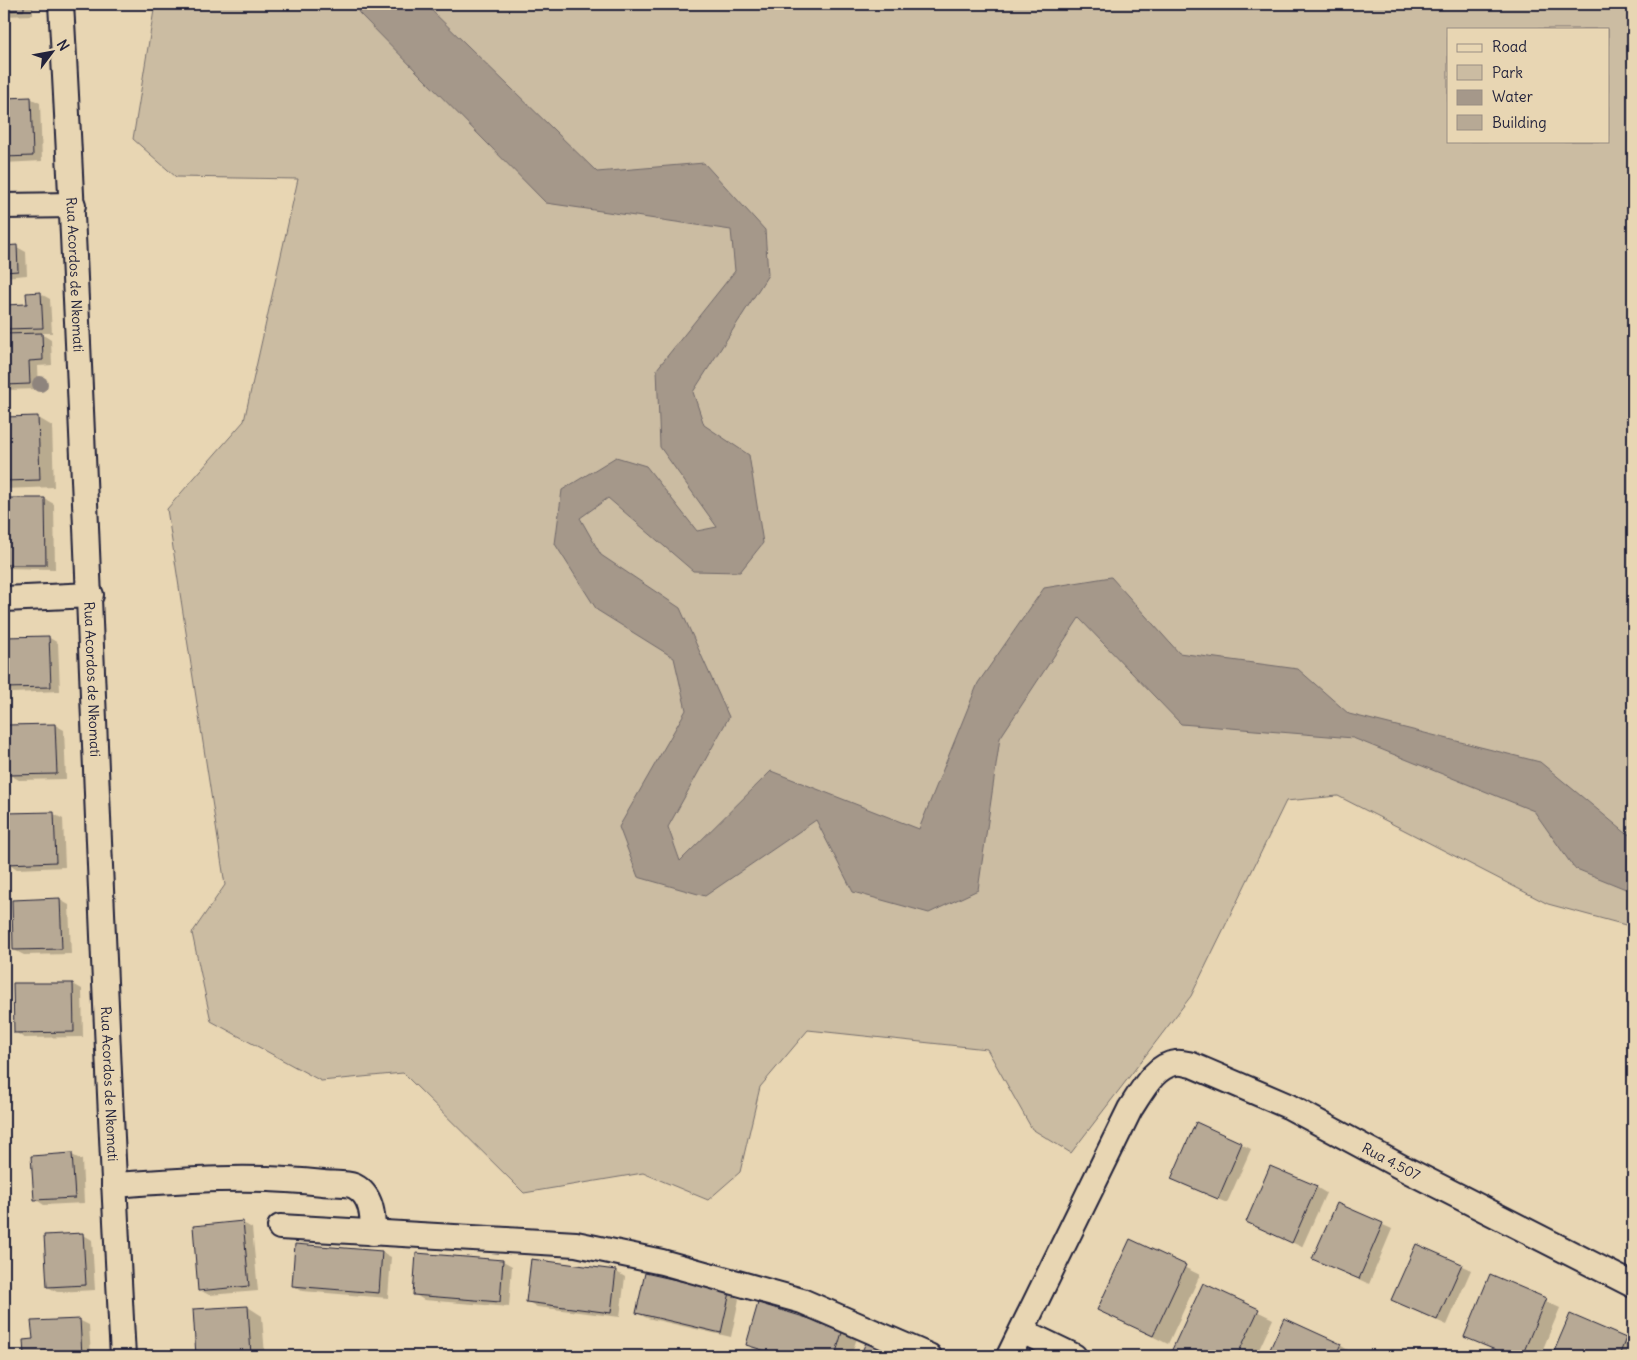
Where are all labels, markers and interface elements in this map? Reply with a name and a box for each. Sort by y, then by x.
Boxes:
north arrow [28,28,78,78]
legend [1447,28,1610,142]
text: N [53,36,73,54]
text: Road [1492,37,1527,56]
text: Park [1492,63,1523,82]
text: Water [1492,87,1533,106]
text: Building [1492,113,1547,132]
street label: Rua Acordos de Nkomati [62,197,88,353]
street label: Rua Acordos de Nkomati [80,601,104,757]
street label: Rua Acordos de Nkomati [97,1006,122,1162]
street label: Rua 4.507 [1359,1139,1423,1184]

